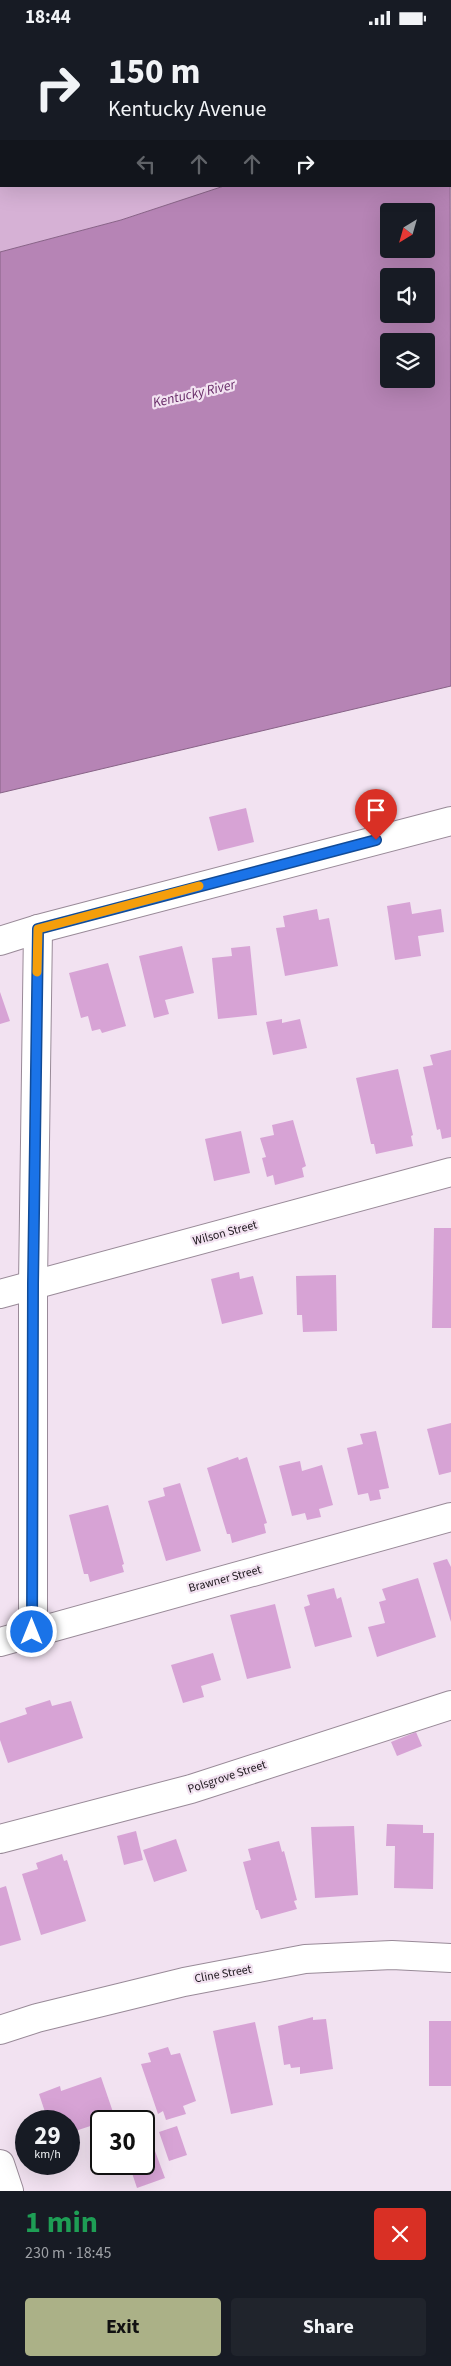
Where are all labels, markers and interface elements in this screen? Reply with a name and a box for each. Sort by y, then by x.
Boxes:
text: 18:44 [25,4,71,31]
text: 150 m [108,47,200,97]
icon: right [25,55,90,120]
text: Kentucky Avenue [108,93,266,125]
icon: left [132,150,160,178]
icon: ahead [185,150,213,178]
icon: ahead [238,150,266,178]
icon: right [291,150,319,178]
north arrow [380,203,435,257]
map controls [380,203,435,388]
button: sound [380,268,435,323]
button: layers [380,333,435,388]
water label: Kentucky River [151,375,238,413]
pin [355,789,397,840]
icon: arrive [362,796,390,824]
street label: Wilson Street [191,1216,259,1250]
street label: Brawner Street [187,1561,263,1597]
position arrow [5,1605,57,1657]
street label: Polsgrove Street [186,1756,268,1798]
street label: Cline Street [193,1961,253,1987]
speed limit sign: 30 [90,2110,155,2175]
text: 29 [34,2118,61,2154]
text: km/h [34,2146,61,2163]
text: 1 min [25,2201,98,2244]
button: close [374,2208,426,2260]
text: 230 m · 18:45 [25,2242,112,2264]
button: Exit [25,2298,221,2356]
button: Share [231,2298,426,2356]

